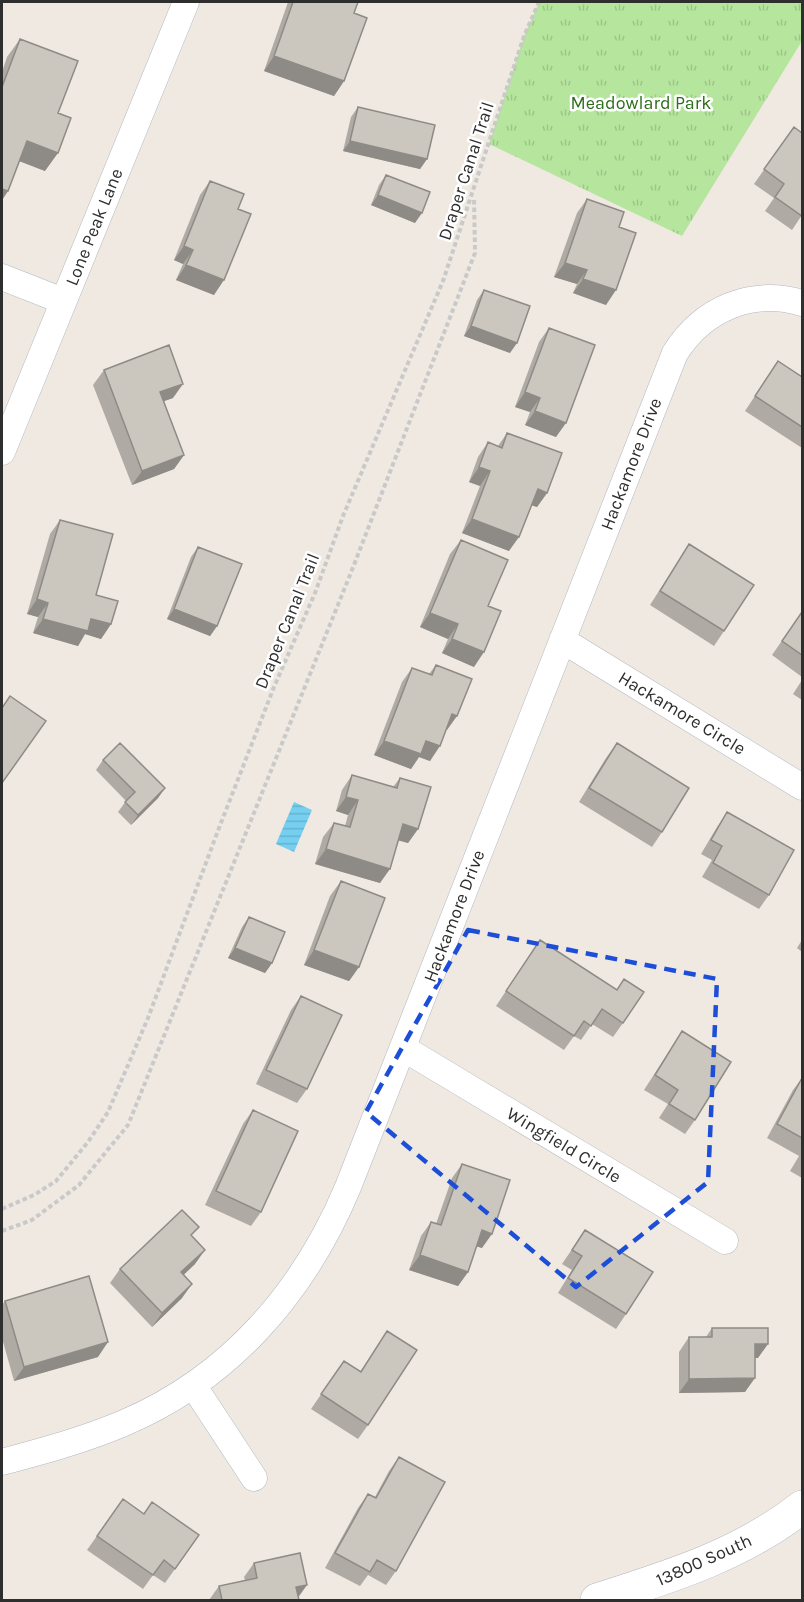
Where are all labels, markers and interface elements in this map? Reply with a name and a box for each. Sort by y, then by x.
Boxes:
park label: Meadowlard Park [571,92,711,114]
street label: Draper Canal Trail [433,99,499,243]
street label: Lone Peak Lane [60,165,128,289]
street label: Hackamore Drive [596,395,666,533]
street label: Draper Canal Trail [250,550,324,692]
street label: Hackamore Circle [614,666,750,760]
street label: Hackamore Drive [419,847,489,985]
street label: Wingfield Circle [503,1102,625,1188]
street label: 13800 South [653,1529,755,1591]

